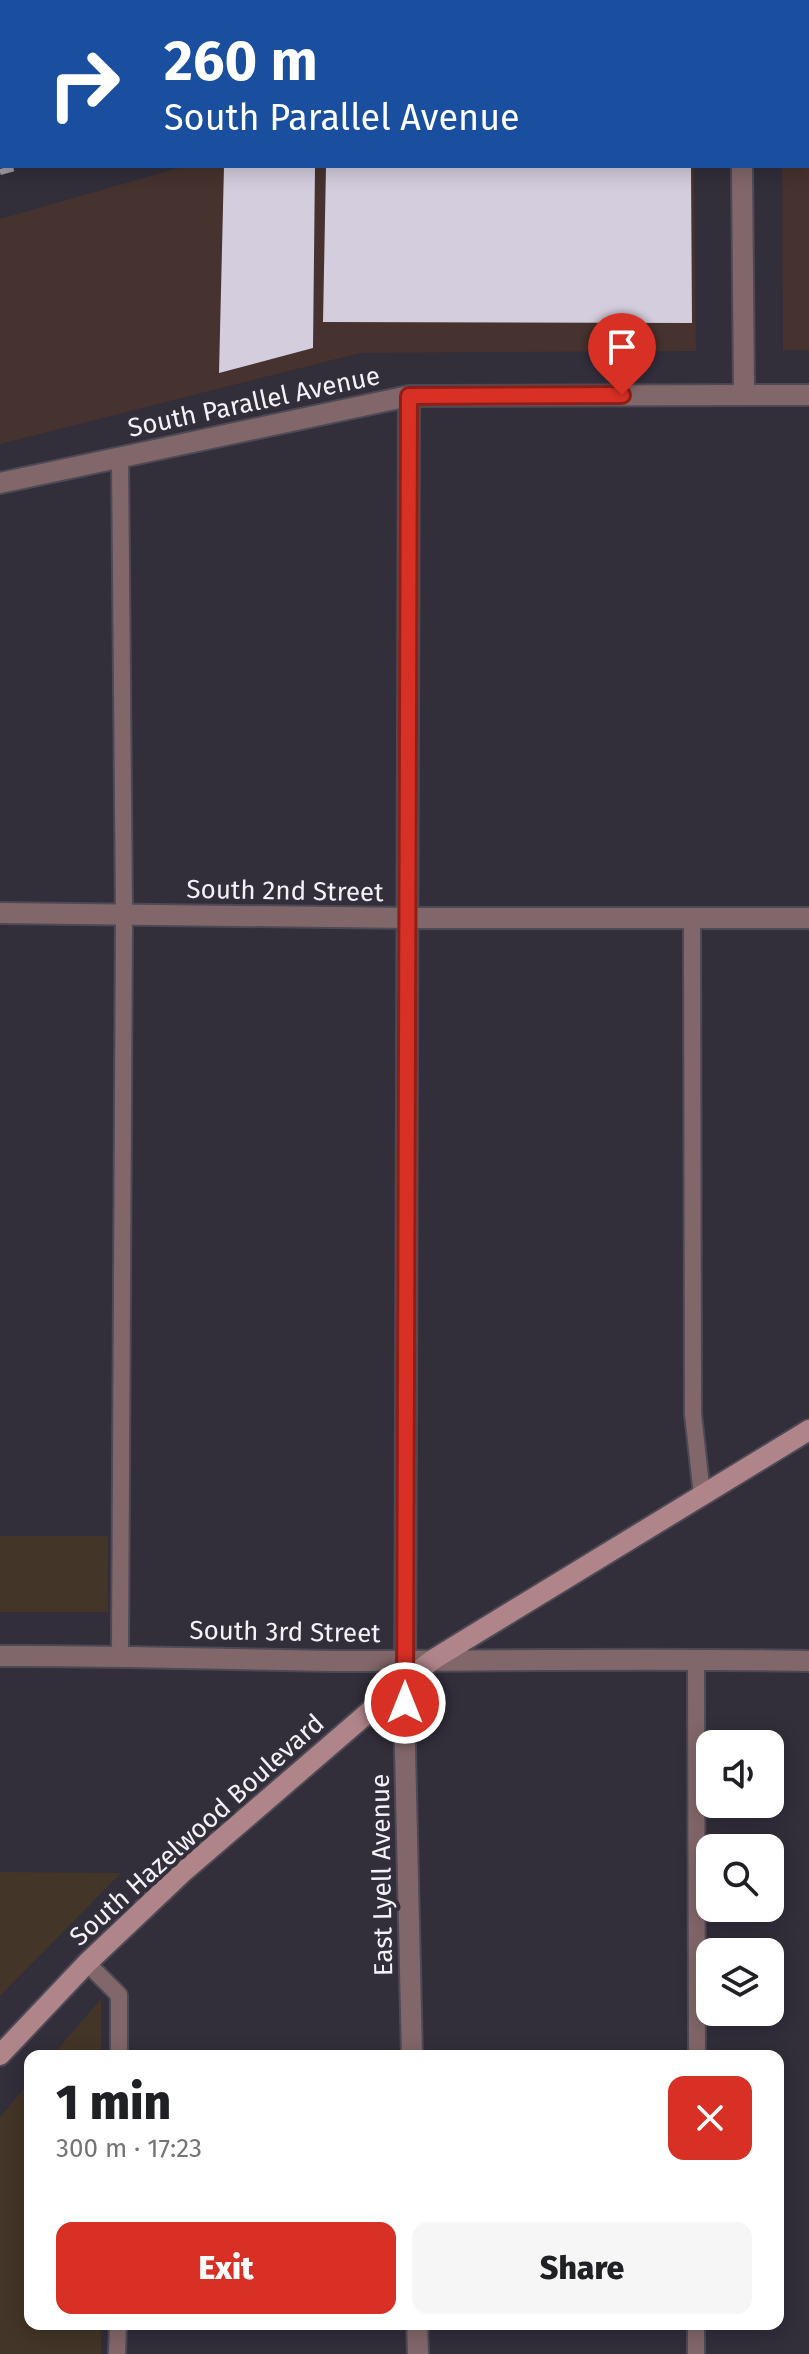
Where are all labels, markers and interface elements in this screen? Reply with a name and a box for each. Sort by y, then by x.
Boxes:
text: 260 m [164,28,318,95]
icon: right [32,32,136,136]
text: South Parallel Avenue [164,96,520,140]
pin [588,313,656,395]
icon: arrive [600,325,644,369]
street label: South Parallel Avenue [125,360,383,444]
street label: South 2nd Street [186,874,384,908]
street label: South 3rd Street [189,1615,381,1649]
position arrow [363,1661,447,1745]
street label: South Hazelwood Boulevard [64,1708,330,1952]
map controls [696,1730,784,2026]
button: sound [696,1730,784,1818]
street label: East Lyell Avenue [365,1774,399,1976]
button: search [696,1834,784,1922]
button: layers [696,1938,784,2026]
text: 1 min [56,2074,171,2132]
button: close [668,2076,752,2160]
text: 300 m · 17:23 [56,2133,202,2164]
button: Exit [56,2222,396,2314]
button: Share [412,2222,752,2314]

